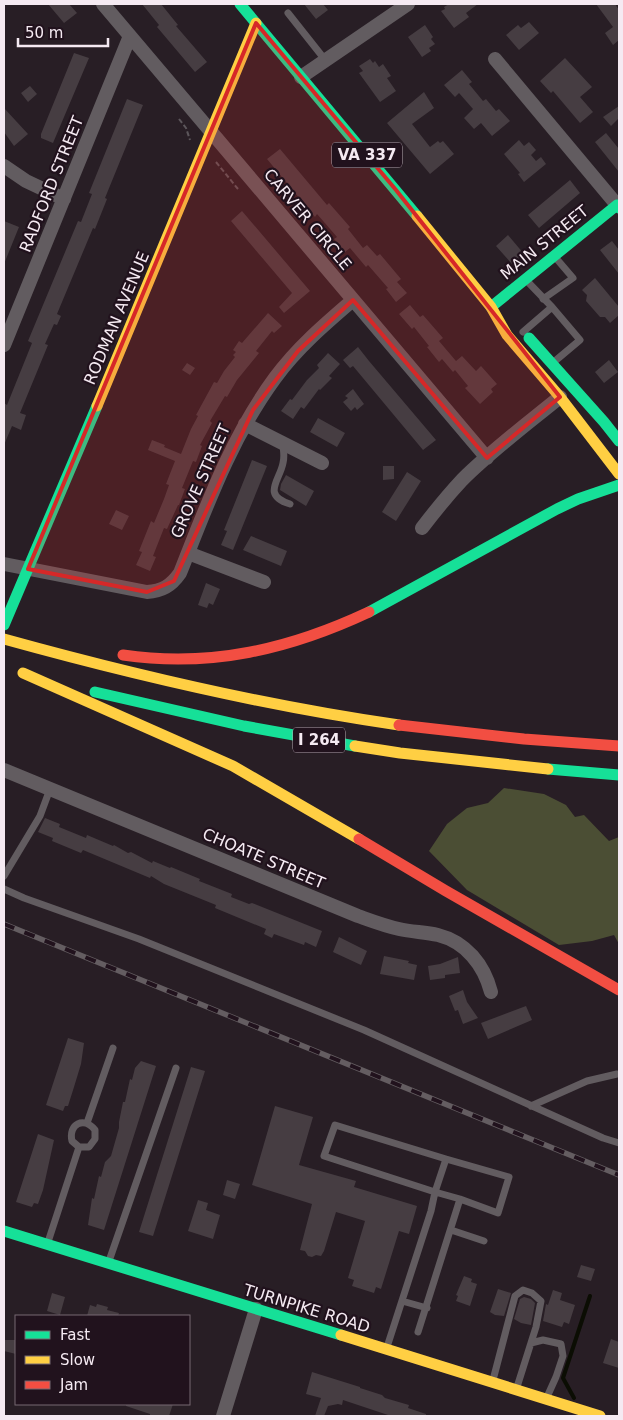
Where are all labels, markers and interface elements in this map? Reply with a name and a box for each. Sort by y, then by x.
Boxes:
scale bar [18,15,108,47]
text: 50 m [25,24,63,42]
street label: RADFORD STREET [15,113,88,255]
road number: VA 337 [332,142,402,168]
street label: CARVER CIRCLE [260,165,355,274]
street label: MAIN STREET [497,201,592,284]
street label: RODMAN AVENUE [80,249,153,388]
street label: GROVE STREET [167,421,234,541]
road number: I 264 [293,728,345,752]
street label: CHOATE STREET [200,824,328,893]
street label: TURNPIKE ROAD [240,1280,372,1337]
legend [15,1315,190,1405]
text: Fast [60,1326,90,1344]
text: Slow [60,1351,95,1369]
text: Jam [59,1376,88,1394]

